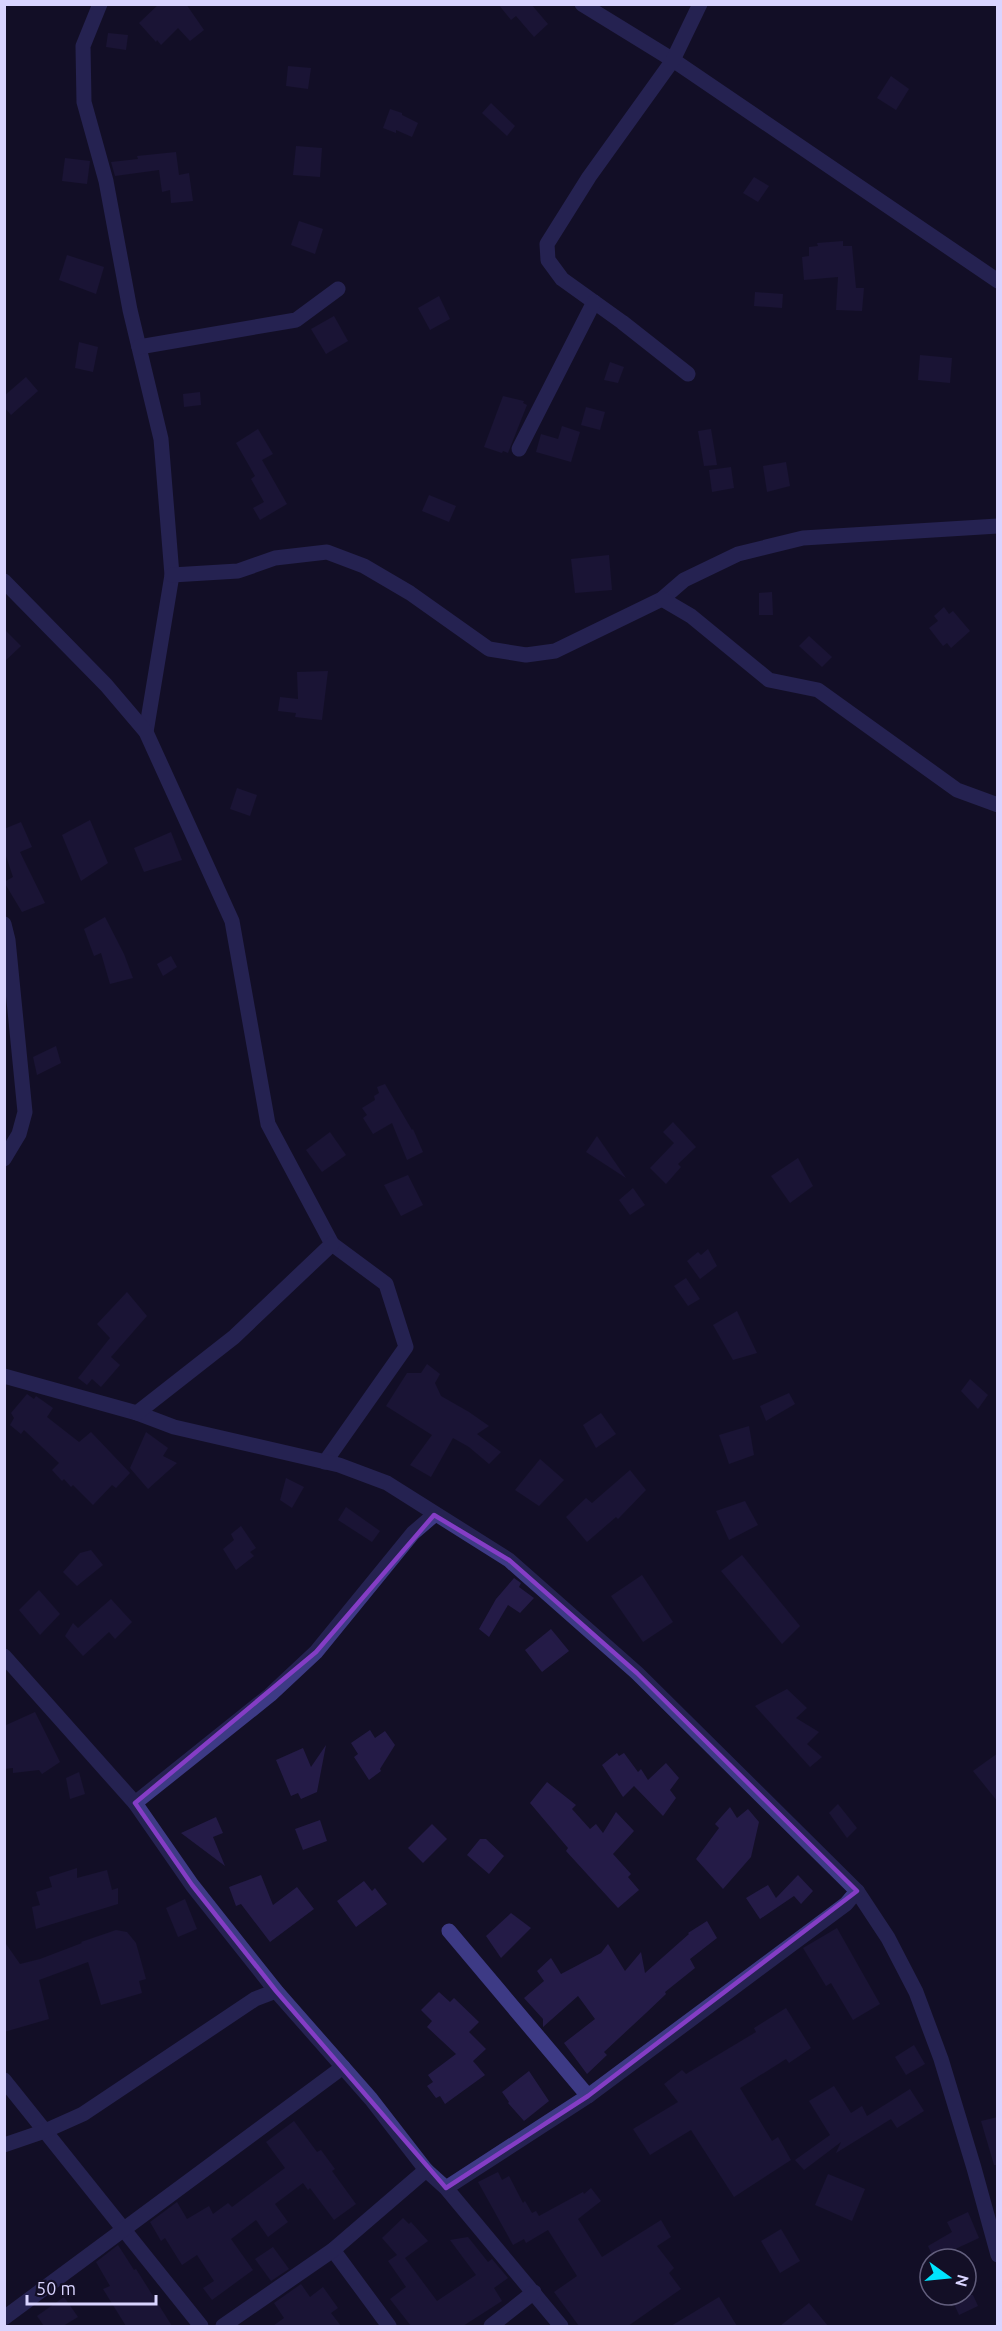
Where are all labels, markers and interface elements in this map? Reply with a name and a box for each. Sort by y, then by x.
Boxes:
north arrow [918,2247,978,2307]
scale bar [27,2268,156,2306]
text: N [952,2273,973,2289]
text: 50 m [36,2278,76,2298]

